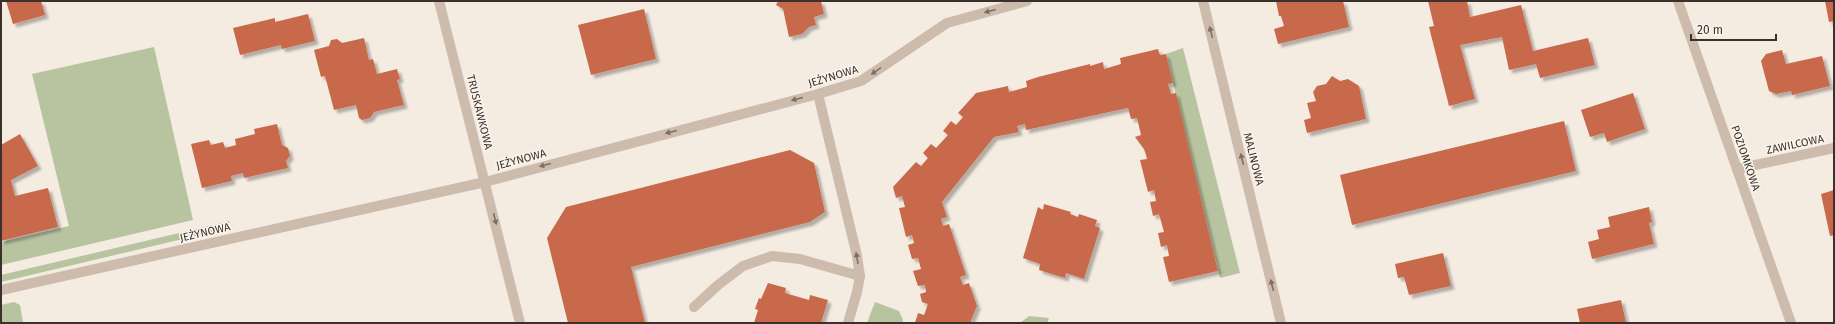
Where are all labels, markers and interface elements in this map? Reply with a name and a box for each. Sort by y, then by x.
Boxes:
one-way arrow [984,8,996,14]
scale bar [1691,16,1776,42]
text: 20 m [1697,23,1723,37]
one-way arrow [1208,26,1214,38]
street label: JEŻYNOWA [806,62,860,90]
one-way arrow [871,67,881,75]
street label: TRUSKAWKOWA [464,73,495,152]
one-way arrow [791,96,803,102]
street label: POZIOMKOWA [1728,124,1763,193]
one-way arrow [665,129,677,135]
street label: MALINOWA [1241,131,1267,188]
street label: ZAWILCOWA [1765,132,1826,157]
street label: JEŻYNOWA [494,145,548,172]
one-way arrow [1238,153,1244,165]
one-way arrow [539,162,551,168]
one-way arrow [492,213,498,226]
street label: JEŻYNOWA [178,219,232,245]
one-way arrow [854,252,860,264]
one-way arrow [1269,279,1275,291]

